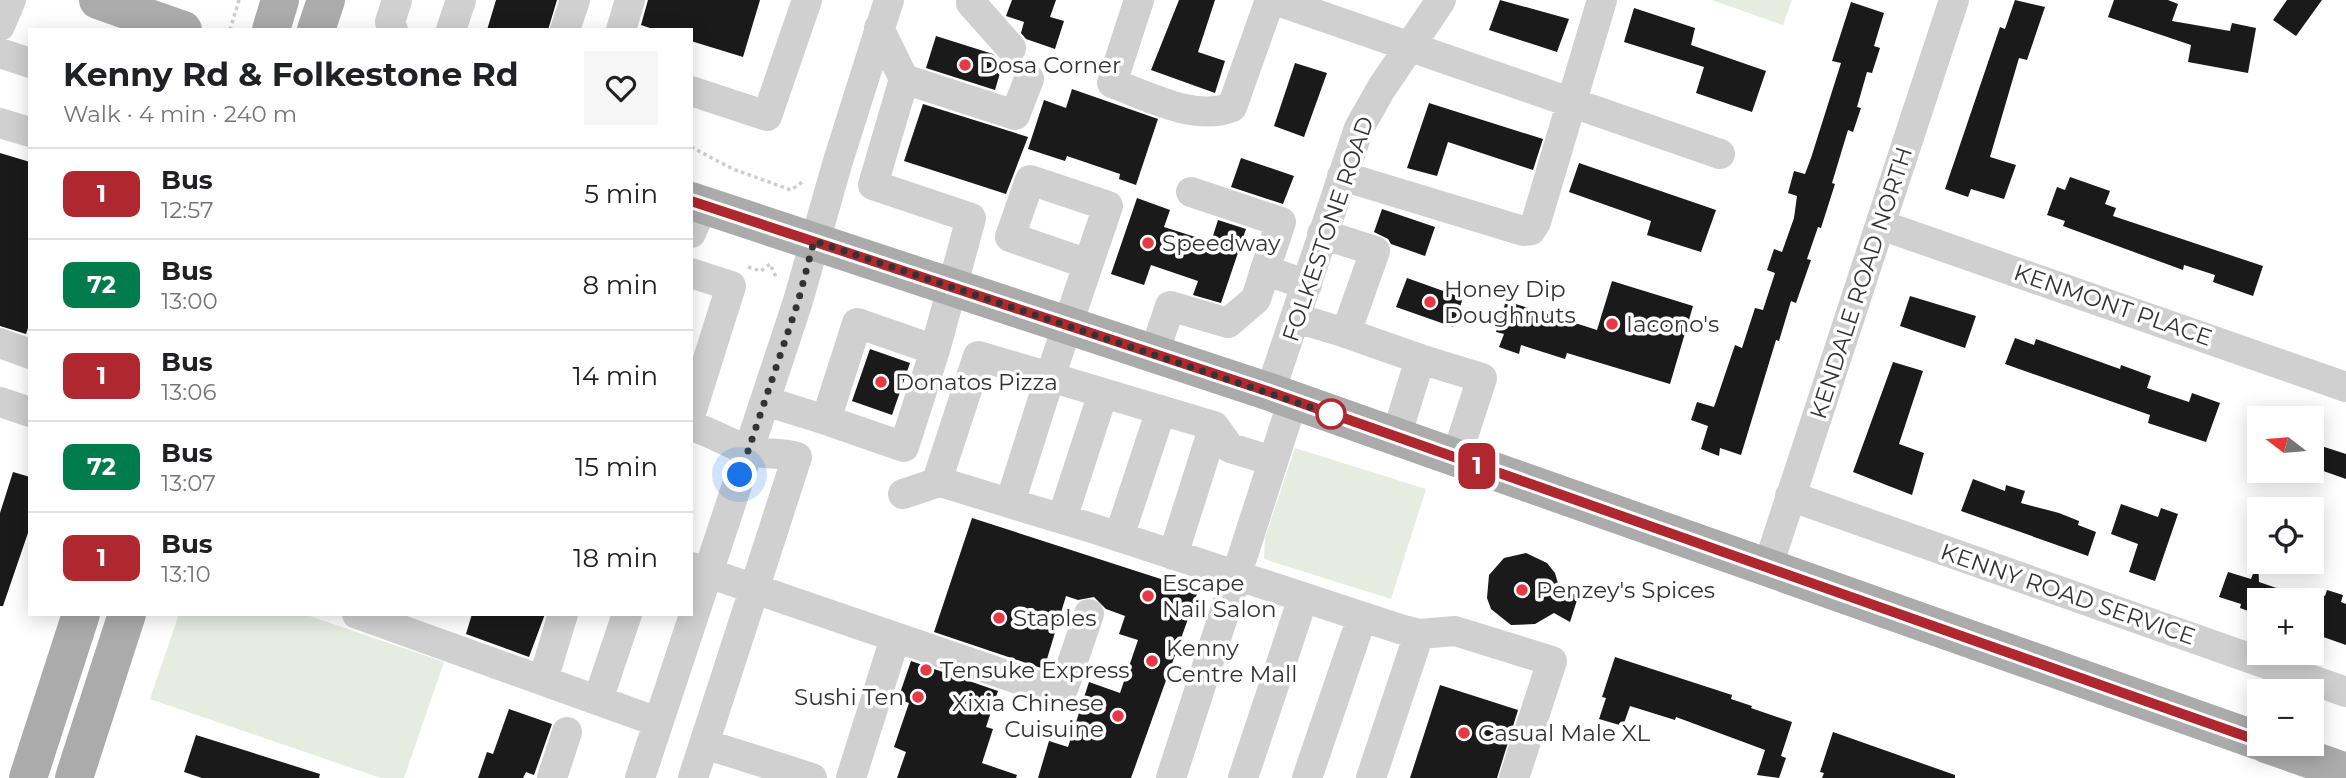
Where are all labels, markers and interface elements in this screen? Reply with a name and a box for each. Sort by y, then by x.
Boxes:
button: heart [584,51,658,125]
place label: Dosa Corner [979,51,1121,79]
text: Kenny Rd & Folkestone Rd [63,54,519,94]
marker: Dosa Corner [957,57,973,73]
text: Walk · 4 min · 240 m [63,100,297,128]
street label: FOLKESTONE ROAD [1276,113,1380,345]
street label: KENDALE ROAD NORTH [1804,144,1918,422]
text: Bus [161,164,213,196]
text: 5 min [584,178,658,210]
text: 1 [97,179,106,208]
text: 12:57 [161,196,214,224]
place label: Speedway [1162,229,1281,257]
marker: Speedway [1140,235,1156,251]
text: Bus [161,255,213,287]
street label: KENMONT PLACE [2010,258,2216,352]
text: 8 min [582,269,658,301]
text: 72 [87,270,116,299]
place label: Honey Dip Doughnuts [1444,275,1576,329]
text: 13:00 [161,287,218,315]
marker: Honey Dip Doughnuts [1422,294,1438,310]
place label: Iacono's [1626,310,1719,338]
marker: Iacono's [1604,316,1620,332]
text: Bus [161,346,213,378]
text: 14 min [572,360,658,392]
text: 1 [97,361,106,390]
place label: Donatos Pizza [895,368,1058,396]
marker: Donatos Pizza [873,374,889,390]
text: 13:06 [161,378,216,406]
unlabelled marker [1316,399,1346,429]
north arrow [2247,406,2324,483]
map controls [2247,406,2324,756]
text: Bus [161,437,213,469]
line badge: 1 [1454,443,1500,489]
text: 15 min [575,451,658,483]
text: 1 [1472,451,1482,480]
text: 72 [87,452,116,481]
your location [722,457,757,492]
text: 13:07 [161,469,216,497]
button: locate [2247,497,2324,574]
text: Bus [161,528,213,560]
street label: KENNY ROAD SERVICE [1937,537,2199,651]
text: 18 min [573,542,658,574]
text: 1 [97,543,106,572]
text: 13:10 [161,560,211,588]
place label: Escape Nail Salon [1162,569,1277,623]
place label: Penzey's Spices [1536,576,1715,604]
marker: Penzey's Spices [1514,582,1530,598]
marker: Escape Nail Salon [1140,588,1156,604]
button: + [2247,588,2324,665]
place label: Staples [1013,604,1097,632]
marker: Staples [991,610,1007,626]
place label: Kenny Centre Mall [1166,634,1297,688]
marker: Kenny Centre Mall [1144,653,1160,669]
place label: Tensuke Express [940,656,1129,684]
marker: Tensuke Express [918,662,934,678]
button: − [2247,679,2324,756]
place label: Sushi Ten [794,683,904,711]
marker: Sushi Ten [910,689,926,705]
place label: Xixia Chinese Cuisuine [952,689,1104,743]
marker: Xixia Chinese Cuisuine [1110,708,1126,724]
place label: Casual Male XL [1478,719,1650,747]
marker: Casual Male XL [1456,725,1472,741]

